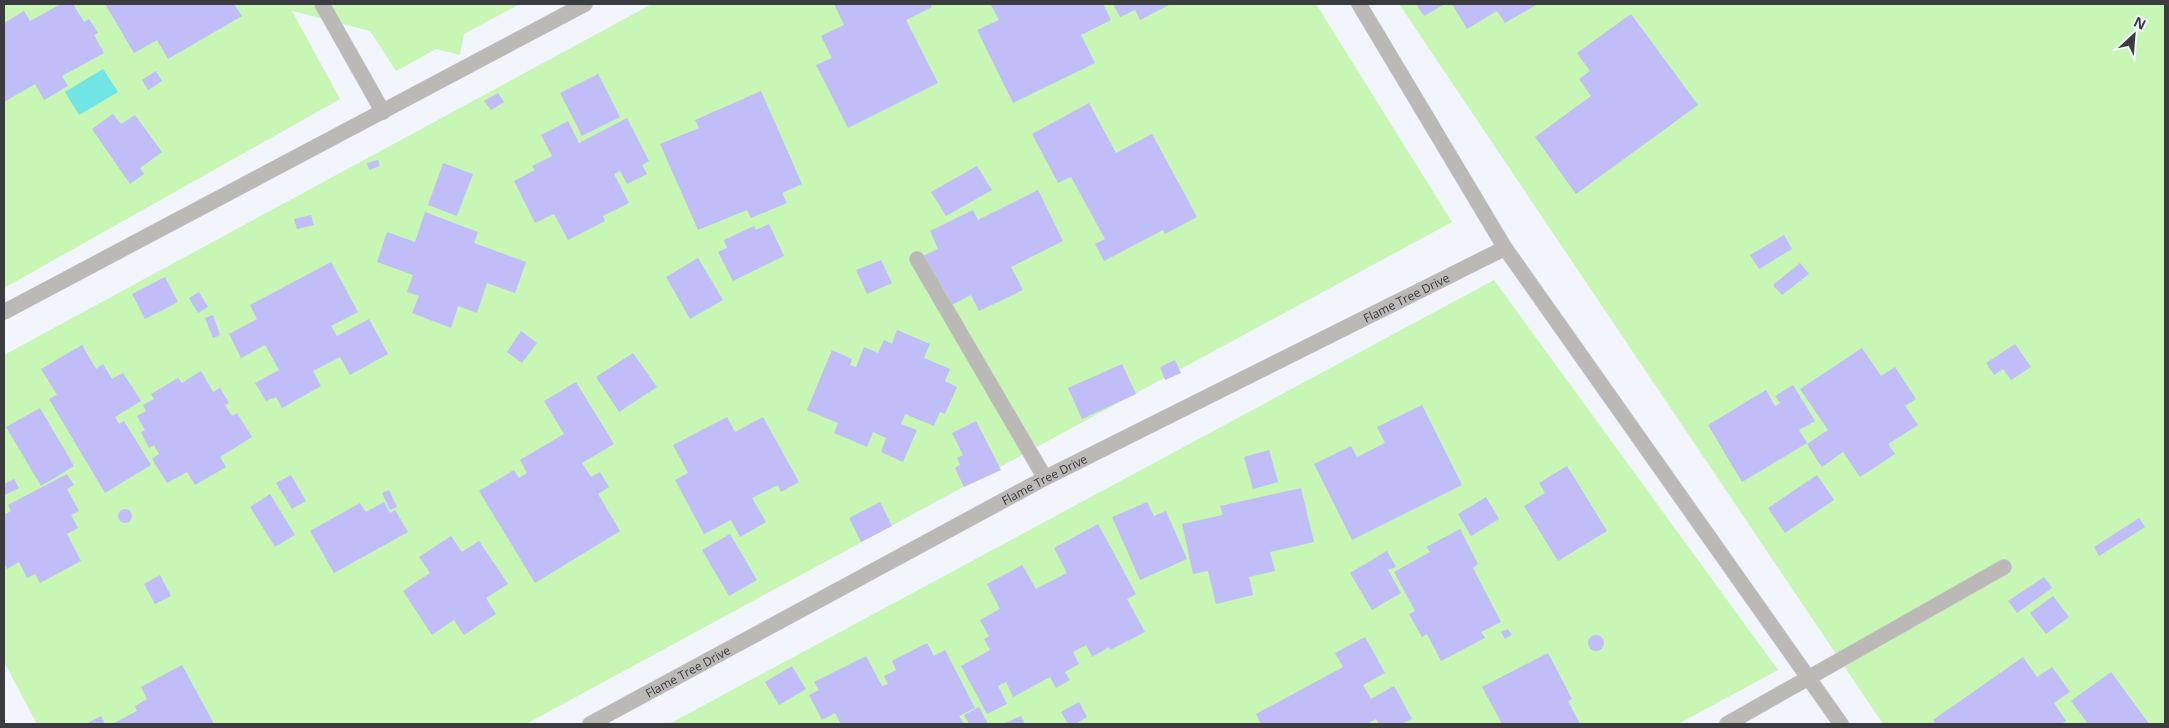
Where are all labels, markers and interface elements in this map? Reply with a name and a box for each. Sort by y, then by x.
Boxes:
north arrow [2109,10,2159,60]
text: N [2131,12,2149,34]
street label: Flame Tree Drive [1360,269,1452,326]
street label: Flame Tree Drive [998,450,1090,509]
street label: Flame Tree Drive [642,641,733,701]

